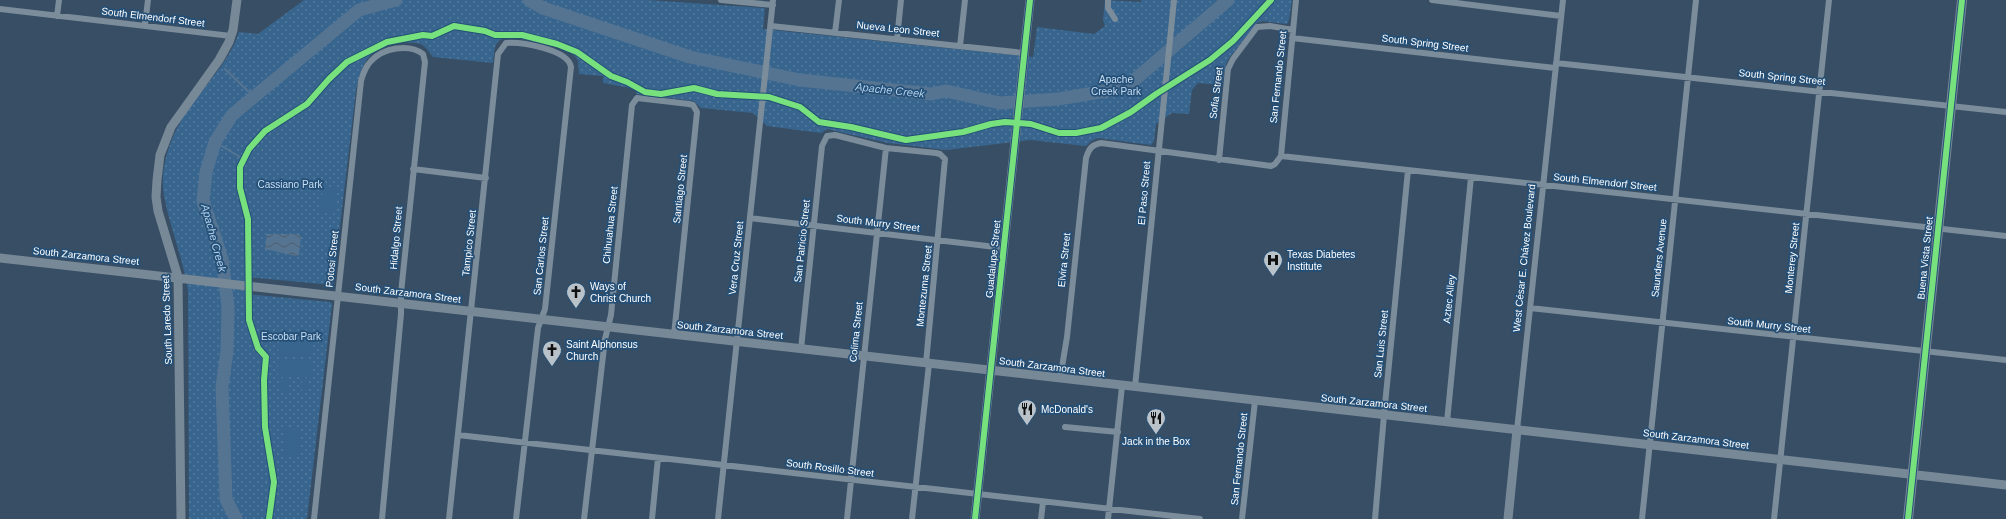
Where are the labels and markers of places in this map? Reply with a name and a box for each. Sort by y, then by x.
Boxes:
hospital icon: Texas Diabetes Institute [1262,249,1284,277]
place label: Texas Diabetes Institute [1287,249,1355,272]
church icon: Ways of Christ Church [565,281,587,309]
place label: Ways of Christ Church [590,281,651,304]
church icon: Saint Alphonsus Church [541,339,563,367]
place label: Saint Alphonsus Church [566,339,638,362]
restaurant icon: McDonald's [1016,398,1038,426]
place label: McDonald's [1041,404,1093,415]
restaurant icon: Jack in the Box [1145,407,1167,435]
place label: Jack in the Box [1122,436,1190,447]

